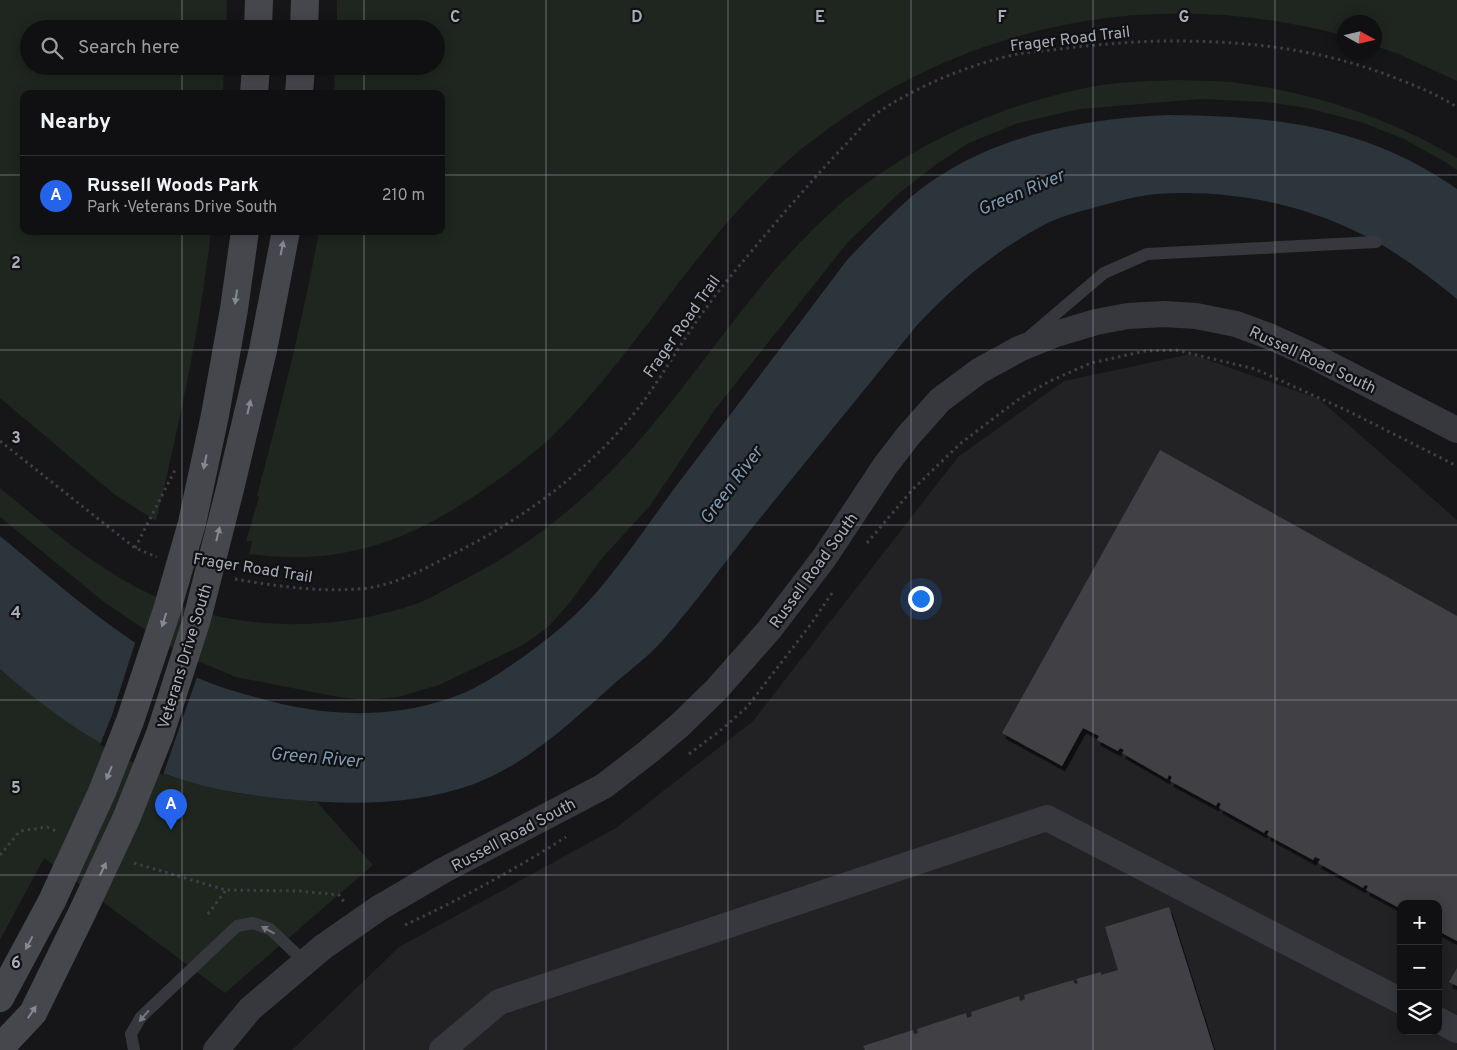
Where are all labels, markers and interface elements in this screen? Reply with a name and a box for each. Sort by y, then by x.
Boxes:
text: C [450,8,460,28]
text: D [631,8,643,28]
text: E [815,8,825,28]
text: F [997,8,1007,28]
text: G [1179,8,1189,28]
north arrow [1337,15,1382,60]
search box [20,20,445,75]
street label: Frager Road Trail [1009,23,1131,57]
icon: search [38,34,66,62]
text: Search here [78,36,180,60]
text: Nearby [40,109,111,136]
water label: Green River [975,164,1070,222]
text: Russell Woods Park [87,174,259,198]
text: A [50,186,62,206]
text: 210 m [382,186,425,206]
text: Park · Veterans Drive South [87,198,277,218]
one-way arrow [279,240,287,256]
text: 2 [11,254,21,274]
street label: Frager Road Trail [640,272,725,382]
one-way arrow [232,289,240,305]
street label: Russell Road South [1245,323,1379,399]
one-way arrow [245,400,253,415]
text: 3 [11,429,21,449]
water label: Green River [695,441,770,529]
one-way arrow [201,455,209,470]
street label: Russell Road South [766,510,863,633]
one-way arrow [215,527,223,542]
street label: Frager Road Trail [192,550,314,588]
street label: Veterans Drive South [154,582,217,731]
your location [908,586,934,612]
text: 4 [11,604,21,624]
one-way arrow [160,612,167,627]
water label: Green River [269,743,365,774]
one-way arrow [105,765,113,780]
text: 5 [11,779,21,799]
pin: A [155,789,187,830]
street label: Russell Road South [448,795,579,877]
one-way arrow [99,862,107,876]
map controls [1397,900,1442,1035]
button: + [1397,900,1442,945]
one-way arrow [261,926,276,934]
one-way arrow [25,936,33,951]
button: − [1397,945,1442,990]
text: 6 [11,954,21,974]
button: layers [1397,990,1442,1035]
one-way arrow [27,1005,37,1018]
one-way arrow [138,1009,150,1021]

